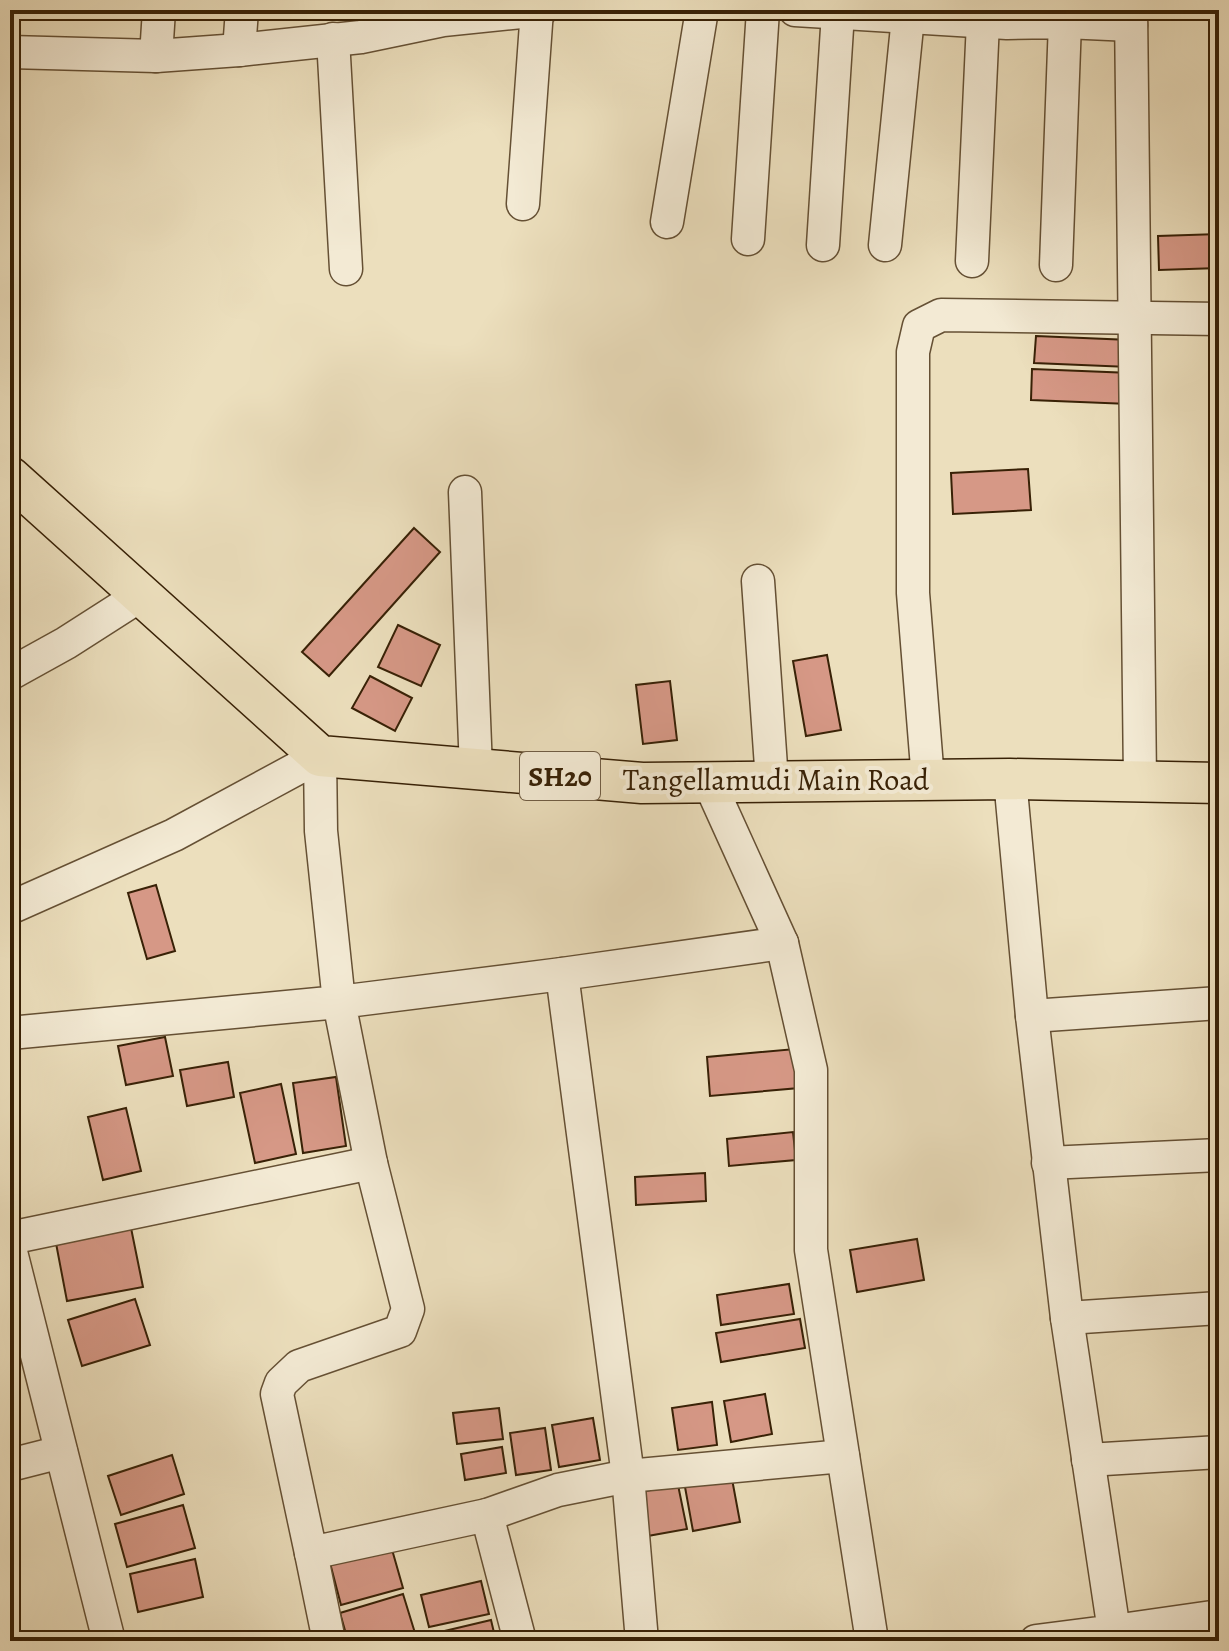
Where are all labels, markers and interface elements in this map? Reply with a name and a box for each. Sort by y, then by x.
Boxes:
road number: SH20 [520,752,600,800]
street label: Tangellamudi Main Road [623,760,930,800]

